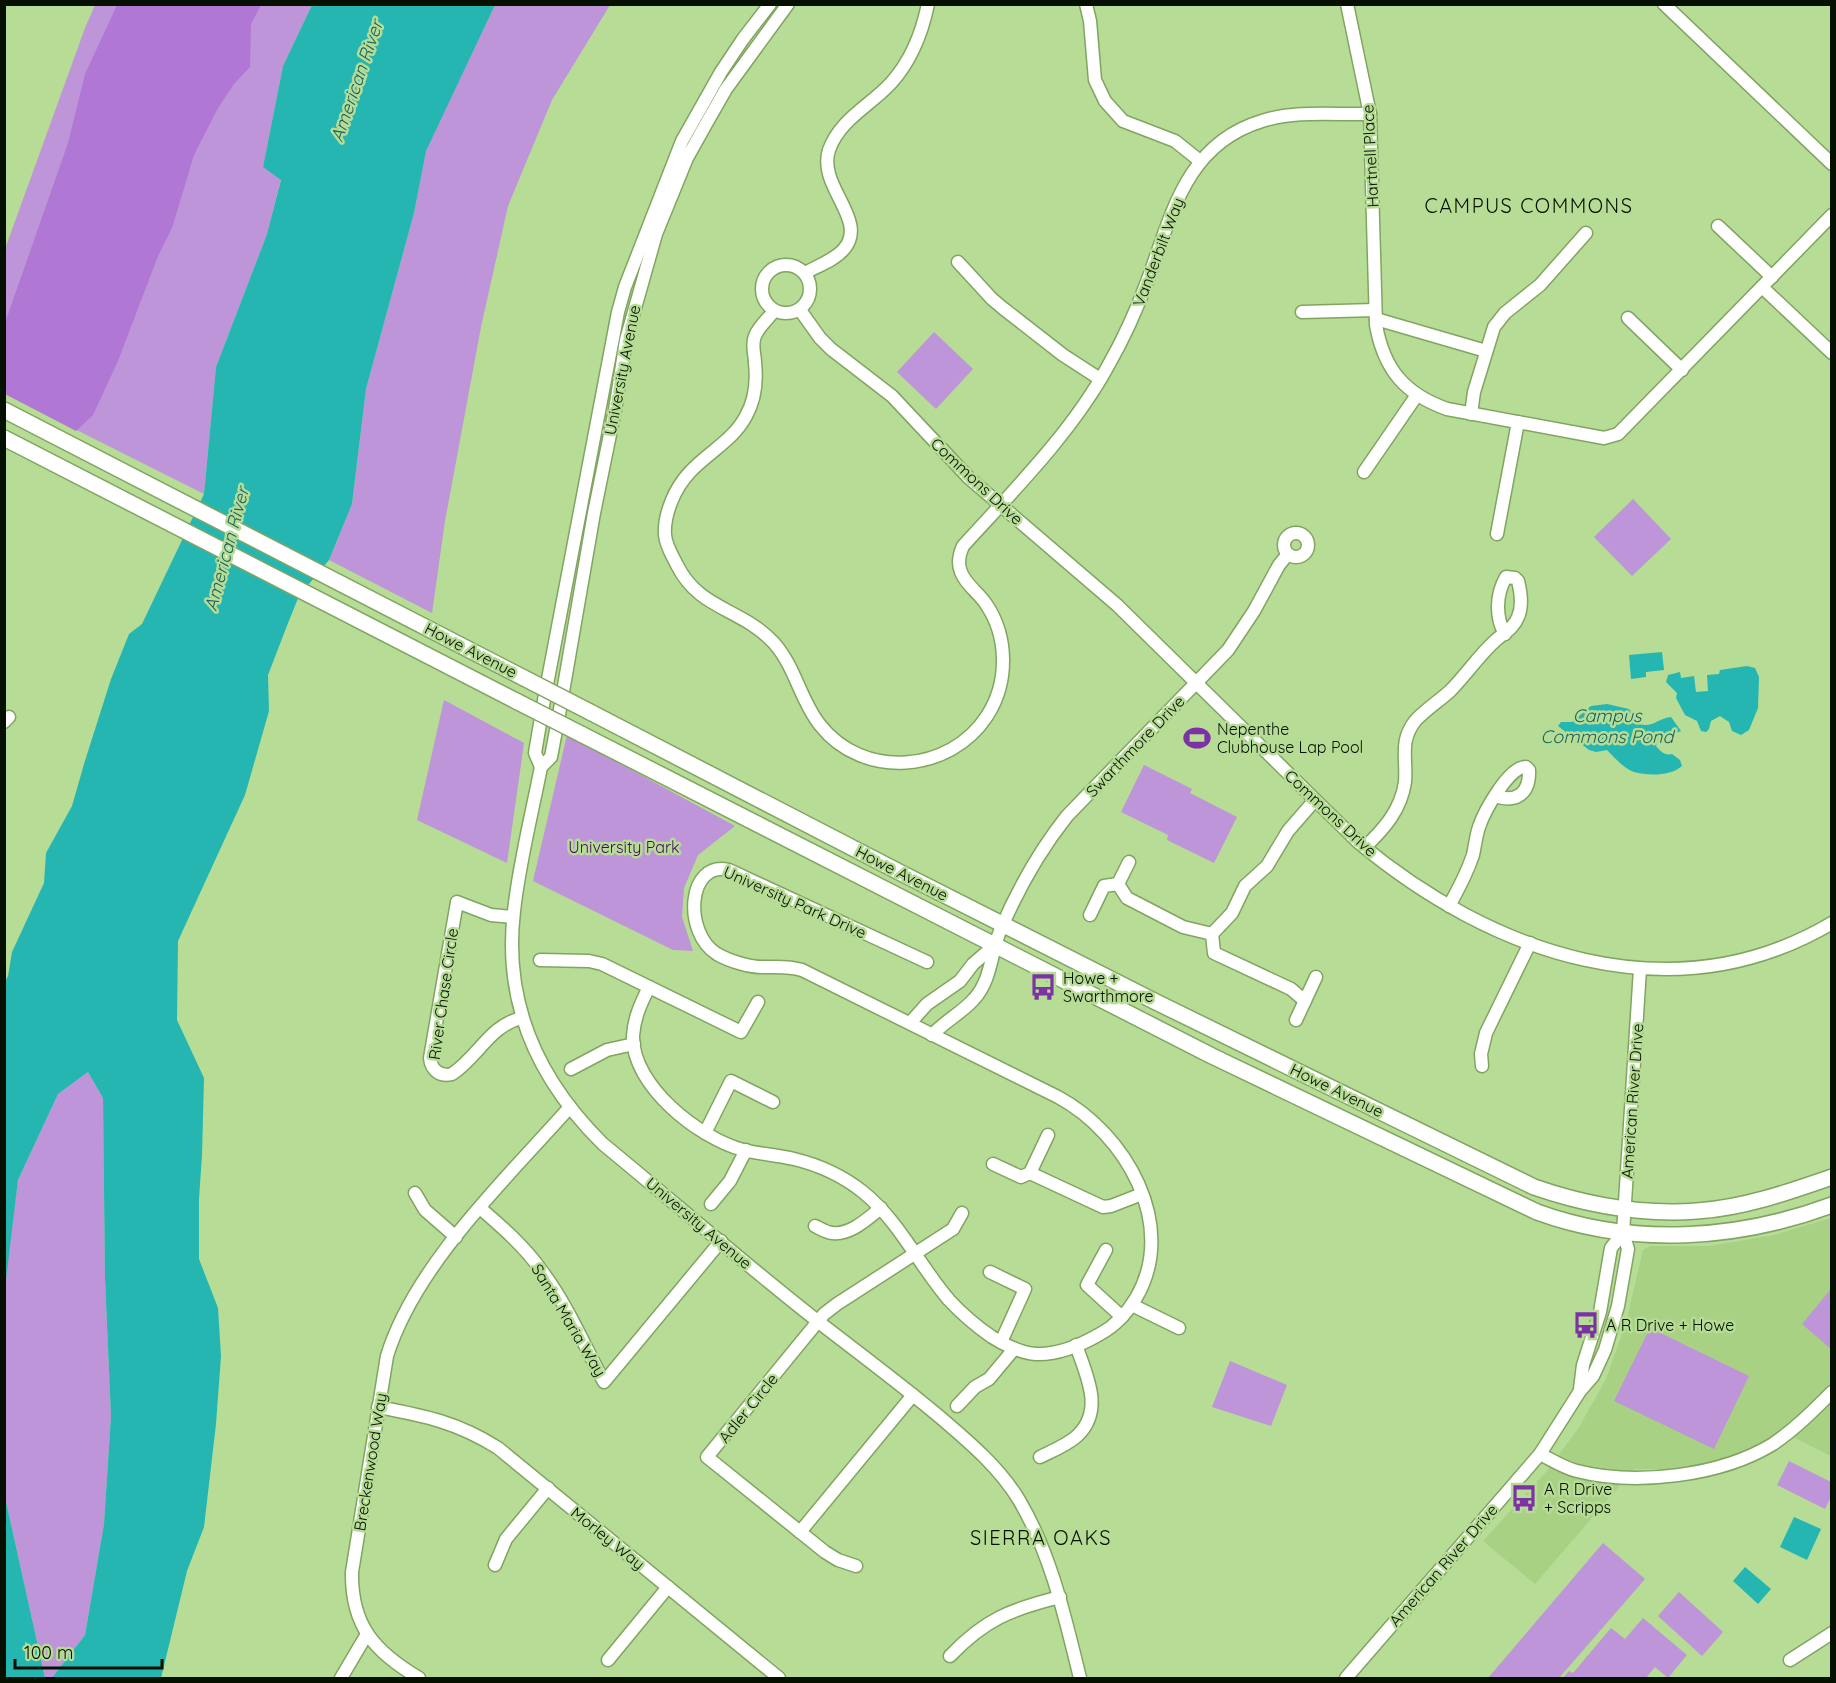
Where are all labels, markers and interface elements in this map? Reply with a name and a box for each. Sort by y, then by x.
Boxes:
water label: American River [325,15,389,145]
street label: Hartnell Place [1357,104,1383,208]
district label: CAMPUS COMMONS [1425,193,1633,218]
street label: Vanderbilt Way [1128,195,1188,309]
street label: University Avenue [600,303,644,437]
street label: Commons Drive [927,433,1027,529]
water label: American River [199,483,255,613]
street label: Howe Avenue [421,618,521,682]
street label: Swarthmore Drive [1081,691,1189,801]
water label: Campus Commons Pond [1541,704,1675,748]
place label: Nepenthe Clubhouse Lap Pool [1217,719,1363,757]
sports icon: Nepenthe Clubhouse Lap Pool [1182,723,1212,753]
street label: Commons Drive [1281,765,1381,861]
park label: University Park [568,837,680,857]
street label: Howe Avenue [852,841,952,905]
street label: University Park Drive [720,861,870,943]
street label: River Chase Circle [424,927,462,1061]
place label: Howe + Swarthmore [1063,968,1154,1006]
bus stop icon: Howe + Swarthmore [1028,972,1058,1002]
street label: American River Drive [1617,1023,1647,1179]
street label: Howe Avenue [1287,1059,1387,1121]
street label: University Avenue [642,1173,756,1273]
street label: Santa Maria Way [527,1260,611,1380]
bus stop icon: A R Drive + Howe [1571,1310,1601,1340]
place label: A R Drive + Howe [1606,1315,1734,1335]
street label: Adler Circle [714,1369,782,1447]
street label: Breckenwood Way [349,1392,391,1532]
place label: A R Drive + Scripps [1544,1479,1612,1517]
bus stop icon: A R Drive + Scripps [1509,1483,1539,1513]
street label: American River Drive [1384,1500,1502,1630]
street label: Morley Way [567,1502,649,1574]
district label: SIERRA OAKS [970,1525,1112,1550]
scale bar [15,1632,162,1670]
text: 100 m [24,1641,73,1664]

